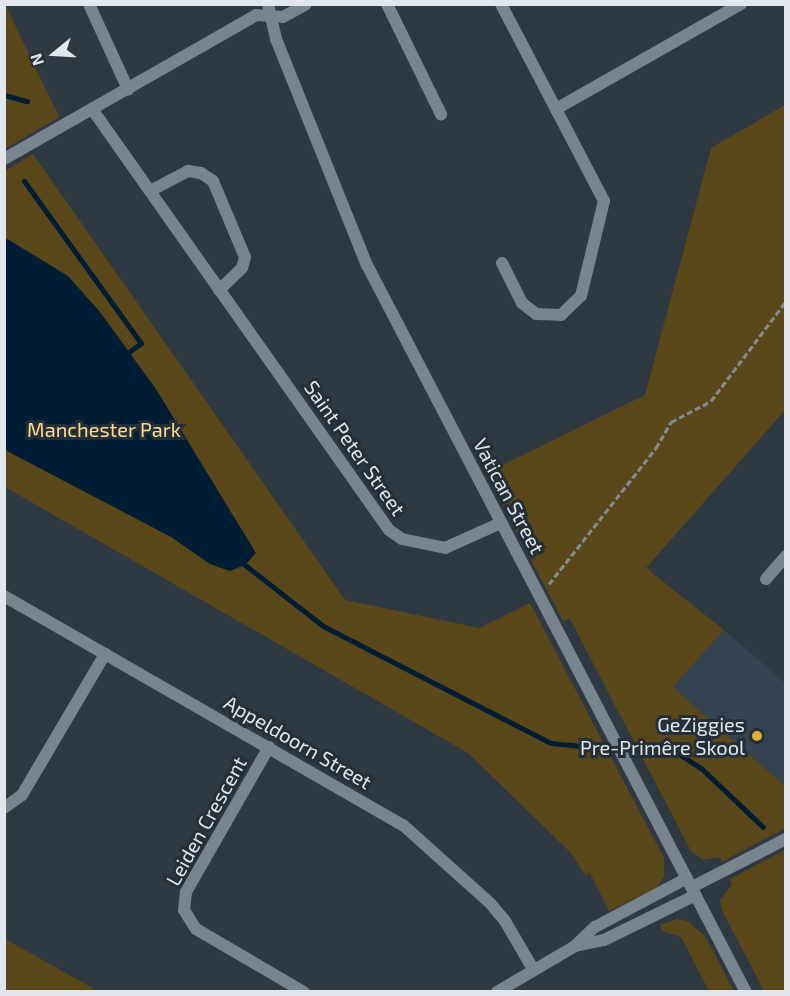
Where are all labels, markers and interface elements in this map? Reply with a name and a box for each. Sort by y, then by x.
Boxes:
north arrow [24,24,84,84]
text: N [26,51,47,68]
street label: Saint Peter Street [299,376,411,520]
park label: Manchester Park [27,417,181,441]
street label: Vatican Street [468,434,550,558]
street label: Appeldoorn Street [220,690,376,794]
place label: GeZiggies Pre-Primêre Skool [580,712,745,759]
marker: GeZiggies Pre-Primêre Skool [750,729,764,743]
street label: Leiden Crescent [161,752,251,890]

